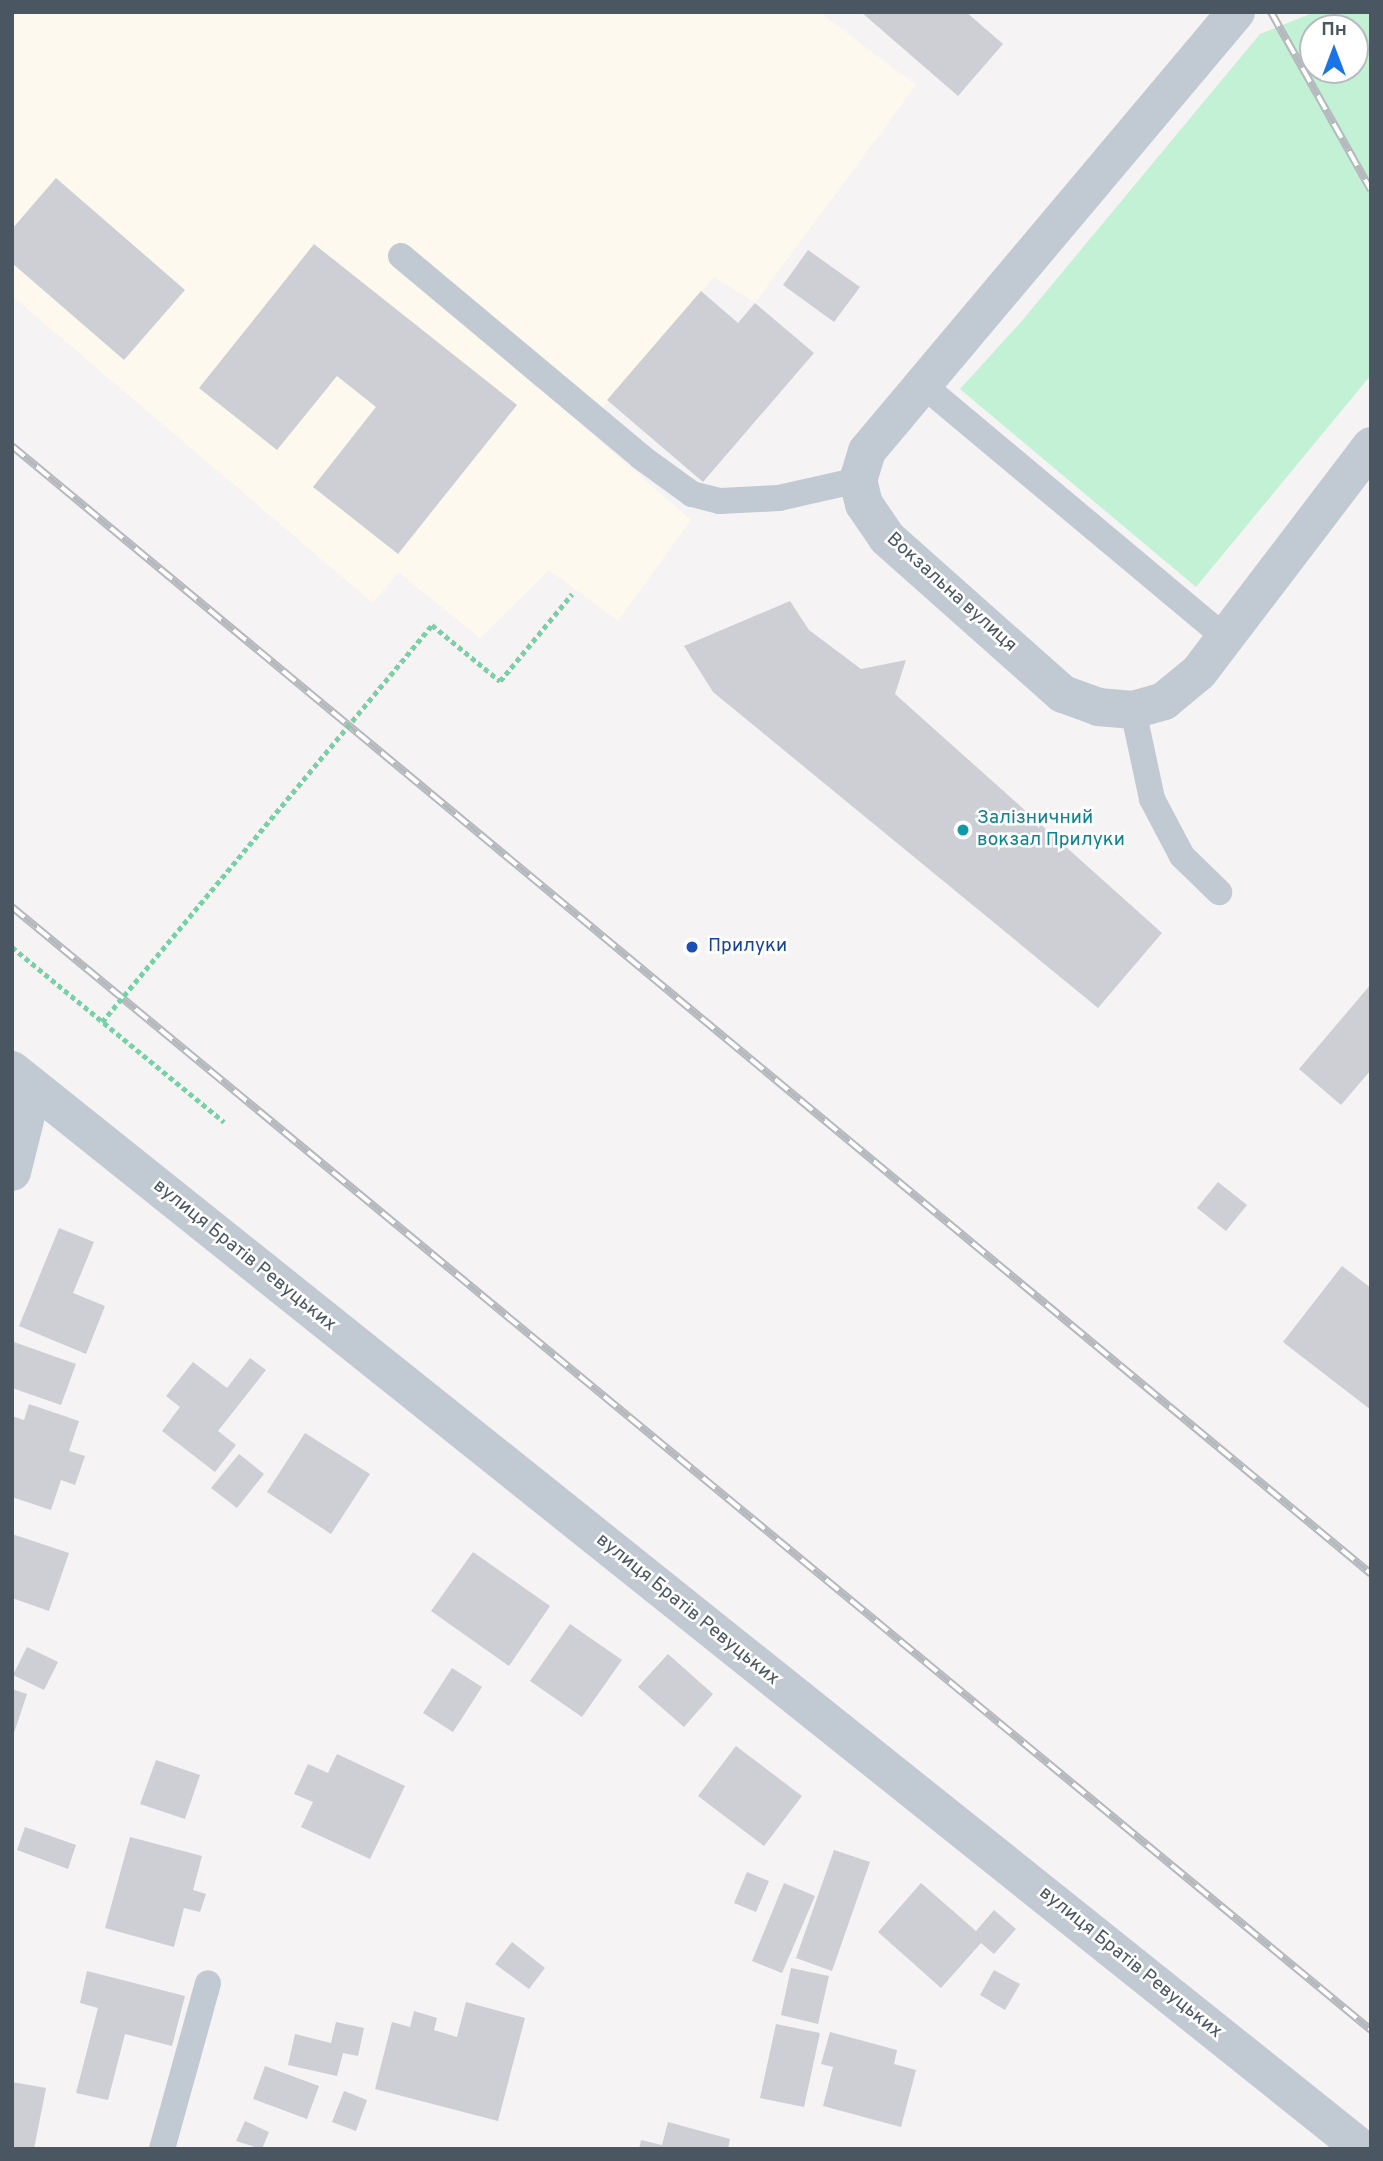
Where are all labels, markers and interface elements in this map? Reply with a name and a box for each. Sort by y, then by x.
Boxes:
north arrow [1299,14,1369,84]
text: Пн [1321,18,1347,42]
street label: Вокзальна вулиця [881,528,1021,658]
place label: Залізничний вокзал Прилуки [977,808,1125,852]
marker: Залізничний вокзал Прилуки [955,822,971,838]
place label: Прилуки [708,936,787,958]
marker: Прилуки [682,937,702,957]
street label: вулиця Братів Ревуцьких [148,1175,340,1337]
street label: вулиця Братів Ревуцьких [591,1529,783,1691]
street label: вулиця Братів Ревуцьких [1034,1882,1226,2044]

